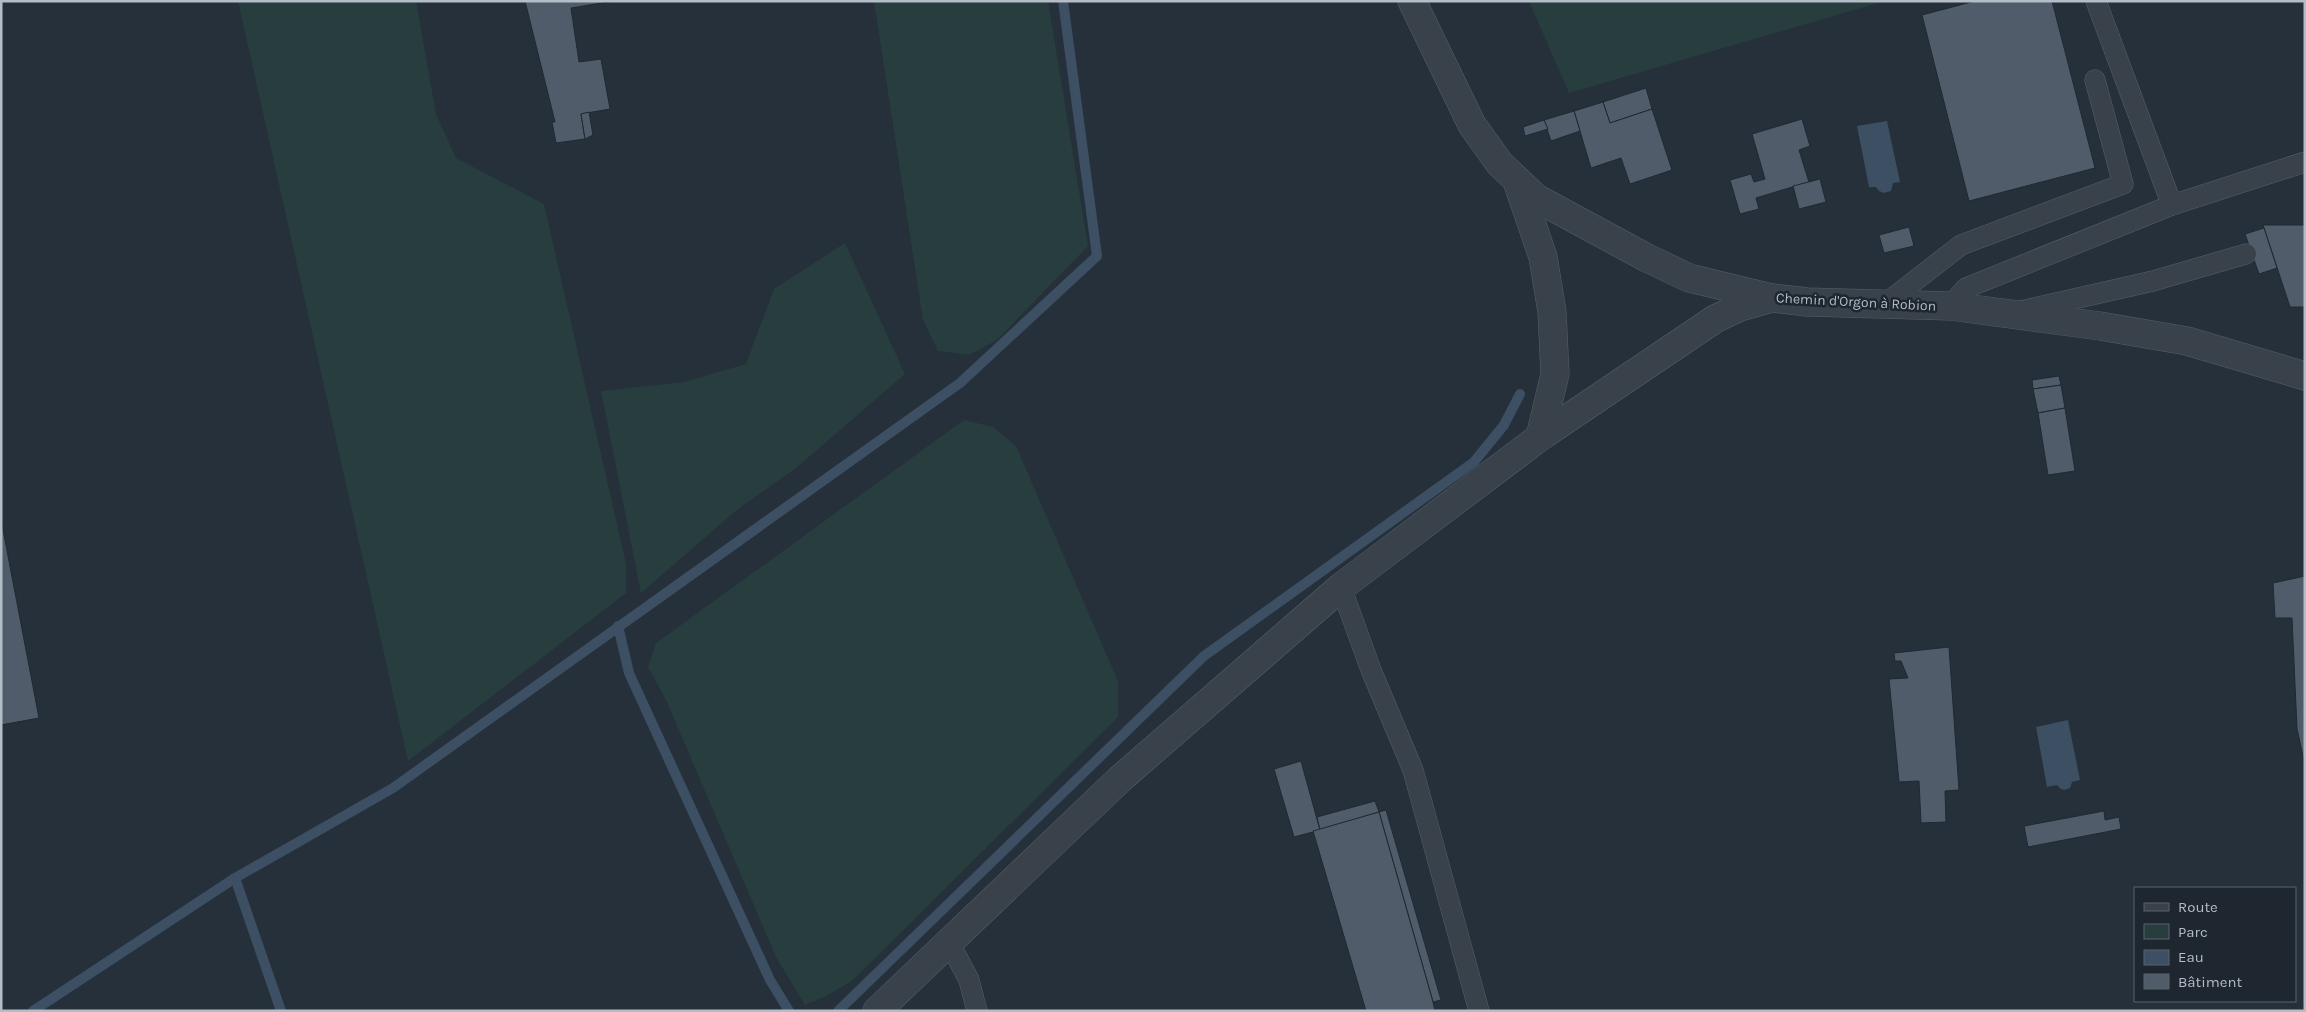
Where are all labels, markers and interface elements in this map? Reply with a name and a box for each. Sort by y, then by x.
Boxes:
street label: Chemin d'Orgon à Robion [1775,289,1937,315]
legend [2134,887,2296,1002]
text: Route [2178,898,2218,916]
text: Parc [2178,923,2208,941]
text: Eau [2178,948,2204,966]
text: Bâtiment [2178,973,2242,991]

